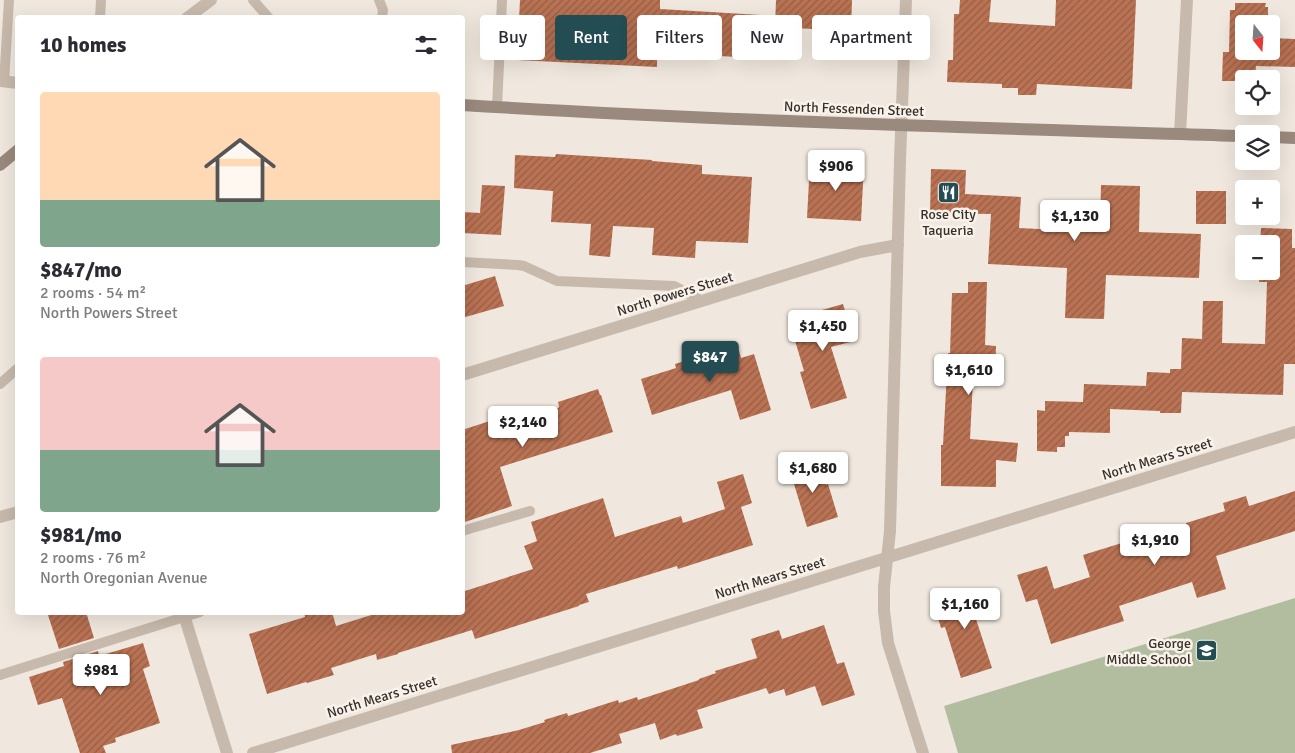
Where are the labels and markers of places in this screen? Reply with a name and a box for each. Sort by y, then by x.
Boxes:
pin: $906 [806,150,866,192]
restaurant icon: Rose City Taqueria [936,180,960,204]
pin: $1,130 [1034,200,1116,242]
place label: Rose City Taqueria [920,206,976,239]
pin: $1,450 [782,310,864,352]
pin: $847 [680,340,740,383]
pin: $1,610 [928,354,1010,396]
pin: $2,140 [482,406,564,448]
pin: $1,680 [772,452,854,494]
pin: $1,910 [1114,524,1196,566]
pin: $1,160 [924,588,1006,630]
place label: George Middle School [1106,635,1191,668]
school or university icon: George Middle School [1195,639,1219,663]
pin: $981 [71,654,131,696]

